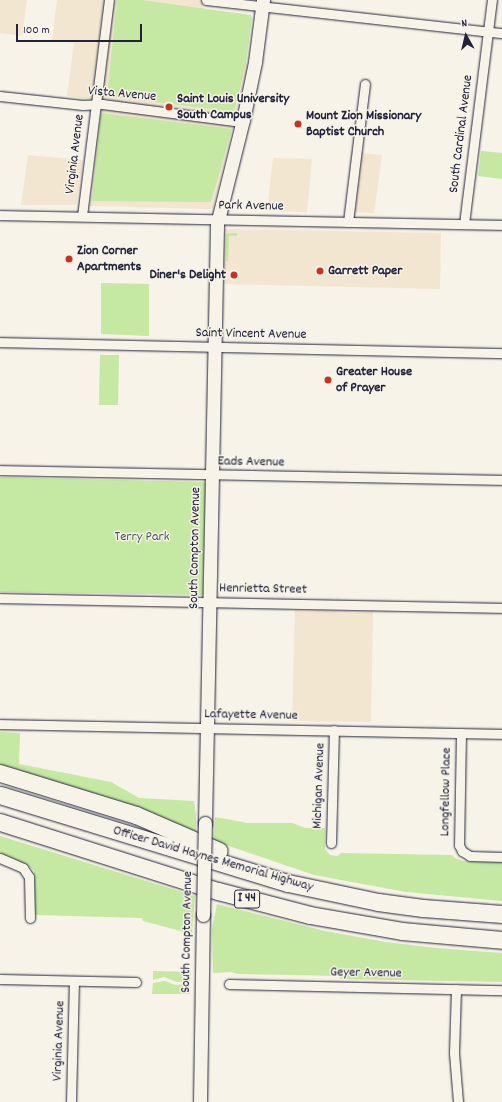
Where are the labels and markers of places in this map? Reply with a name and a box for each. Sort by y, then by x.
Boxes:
place label: Saint Louis University South Campus [177,91,289,124]
marker: Saint Louis University South Campus [164,102,174,112]
place label: Mount Zion Missionary Baptist Church [306,108,421,140]
marker: Mount Zion Missionary Baptist Church [293,119,303,129]
place label: Zion Corner Apartments [77,243,141,276]
marker: Zion Corner Apartments [64,254,74,264]
place label: Garrett Paper [328,263,402,279]
marker: Garrett Paper [315,266,325,276]
place label: Diner's Delight [150,267,226,283]
marker: Diner's Delight [229,270,239,280]
place label: Greater House of Prayer [336,364,412,396]
marker: Greater House of Prayer [323,375,333,385]

